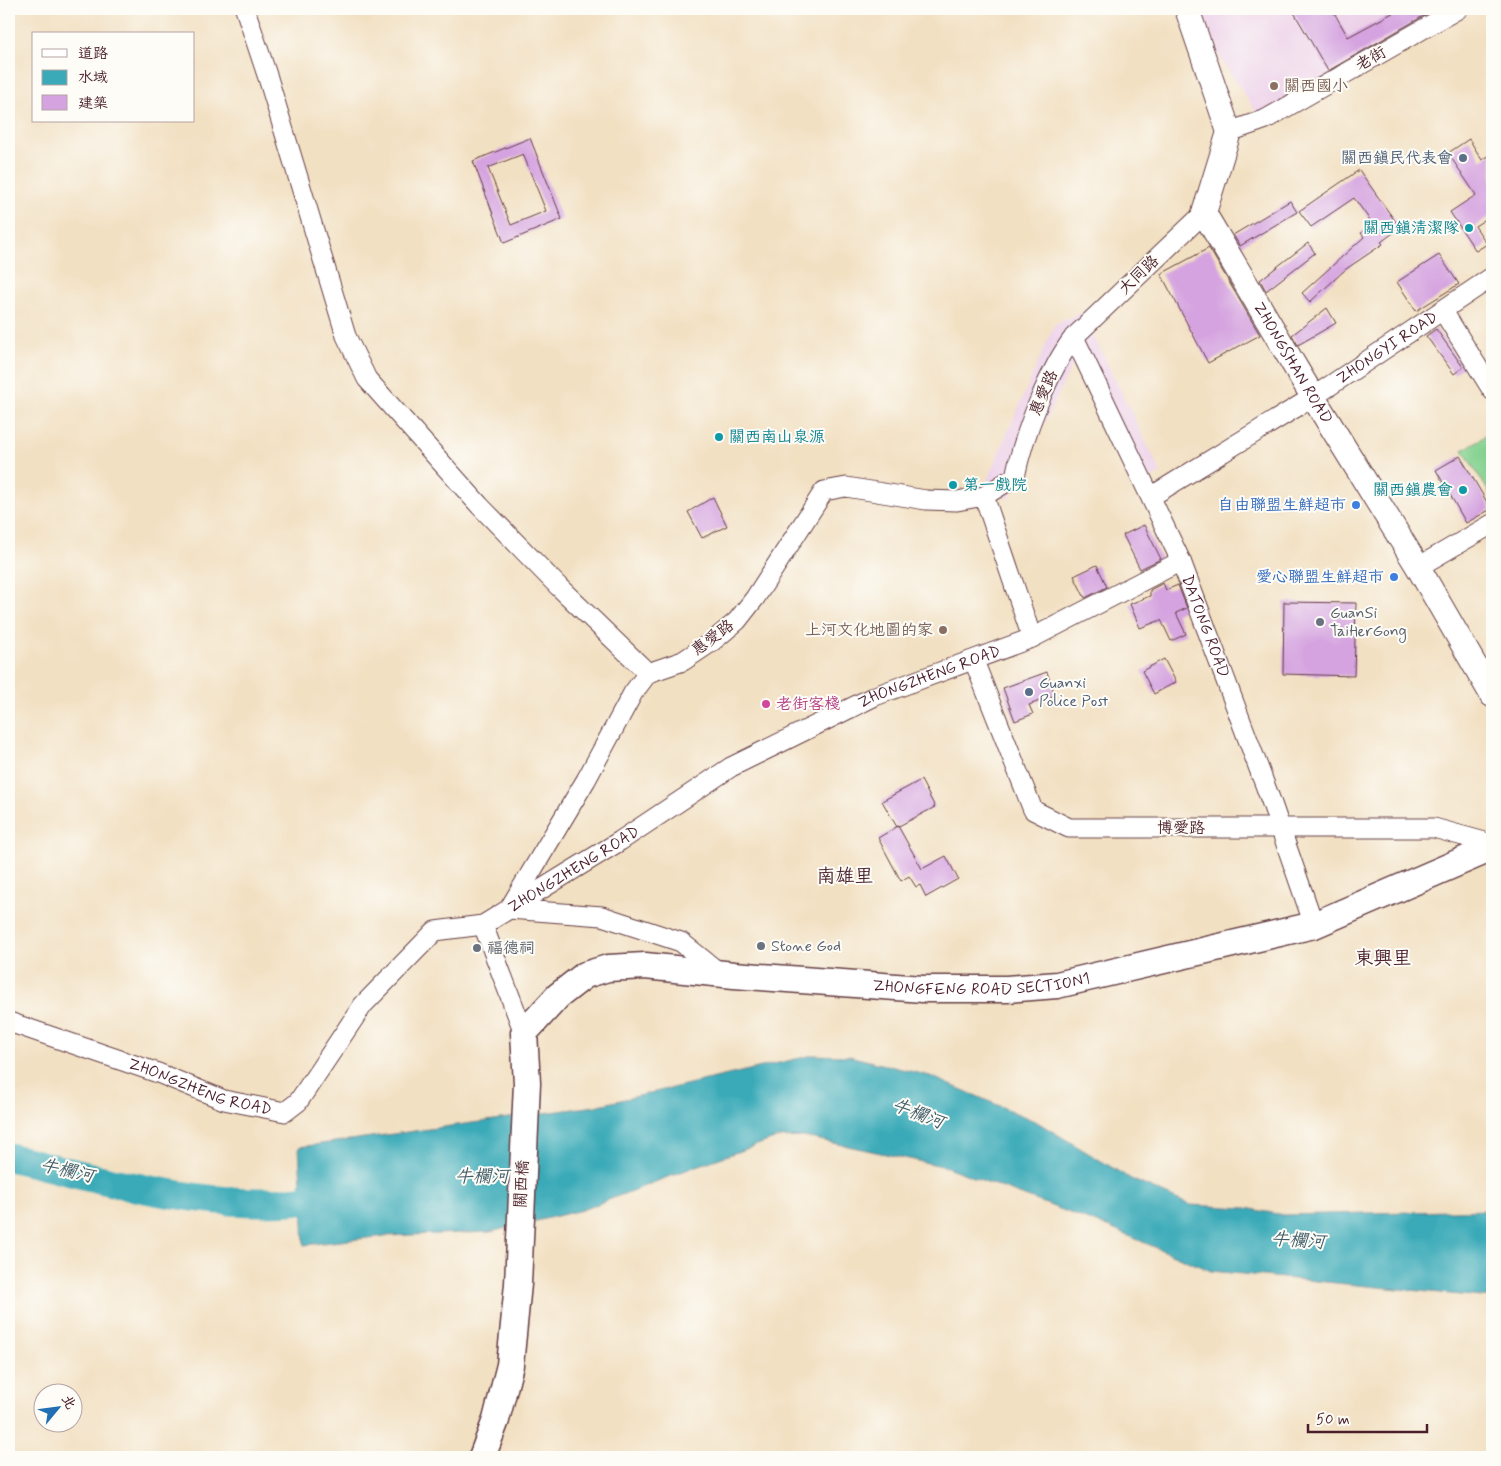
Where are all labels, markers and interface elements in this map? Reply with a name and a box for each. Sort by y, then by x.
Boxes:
legend [32,32,195,122]
street label: 老街 [1352,42,1390,76]
text: 道路 [78,44,108,64]
text: 水域 [78,68,108,88]
place label: 關西國小 [1284,76,1348,97]
marker: 關西國小 [1268,80,1280,92]
text: 建築 [78,94,108,114]
place label: 關西鎮民代表會 [1341,148,1453,169]
marker: 關西鎮民代表會 [1457,152,1469,164]
place label: 關西鎮清潔隊 [1363,218,1459,239]
marker: 關西鎮清潔隊 [1463,222,1475,234]
street label: 大同路 [1114,251,1164,299]
street label: ZHONGSHAN ROAD [1249,298,1337,428]
street label: ZHONGYI ROAD [1332,306,1441,389]
street label: 惠愛路 [1025,367,1063,419]
place label: 關西南山泉源 [729,427,825,448]
marker: 關西南山泉源 [713,431,725,443]
place label: 第一戲院 [963,475,1027,496]
marker: 第一戲院 [947,479,959,491]
place label: 關西鎮農會 [1373,480,1453,501]
marker: 關西鎮農會 [1457,484,1469,496]
place label: 自由聯盟生鮮超市 [1218,495,1346,516]
marker: 自由聯盟生鮮超市 [1350,499,1362,511]
place label: 愛心聯盟生鮮超市 [1256,567,1384,588]
marker: 愛心聯盟生鮮超市 [1388,571,1400,583]
street label: DATONG ROAD [1177,572,1234,680]
place label: GuanSi TaiHerGong [1330,603,1407,643]
street label: 惠愛路 [688,615,738,661]
marker: GuanSi TaiHerGong [1314,616,1326,628]
place label: 上河文化地圖的家 [805,620,933,641]
marker: 上河文化地圖的家 [937,624,949,636]
street label: ZHONGZHENG ROAD [854,640,1003,713]
place label: Guanxi Police Post [1039,673,1108,712]
marker: Guanxi Police Post [1023,686,1035,698]
place label: 老街客棧 [776,694,840,715]
marker: 老街客棧 [760,698,772,710]
street label: 博愛路 [1157,818,1205,839]
street label: ZHONGZHENG ROAD [504,821,643,918]
district label: 南雄里 [816,864,874,889]
place label: Stone God [771,936,841,957]
place label: 福德祠 [487,938,535,959]
marker: Stone God [755,940,767,952]
marker: 福德祠 [471,942,483,954]
district label: 東興里 [1354,946,1412,971]
street label: ZHONGFENG ROAD SECTION1 [872,967,1092,1000]
street label: ZHONGZHENG ROAD [125,1053,274,1120]
water label: 牛欄河 [888,1093,950,1136]
water label: 牛欄河 [38,1153,99,1189]
street label: 關西橋 [510,1159,534,1209]
water label: 牛欄河 [455,1165,512,1189]
water label: 牛欄河 [1270,1227,1329,1255]
north arrow [32,1384,82,1434]
text: 北 [57,1392,80,1413]
scale bar [1308,1401,1427,1433]
text: 50 m [1316,1410,1350,1430]

